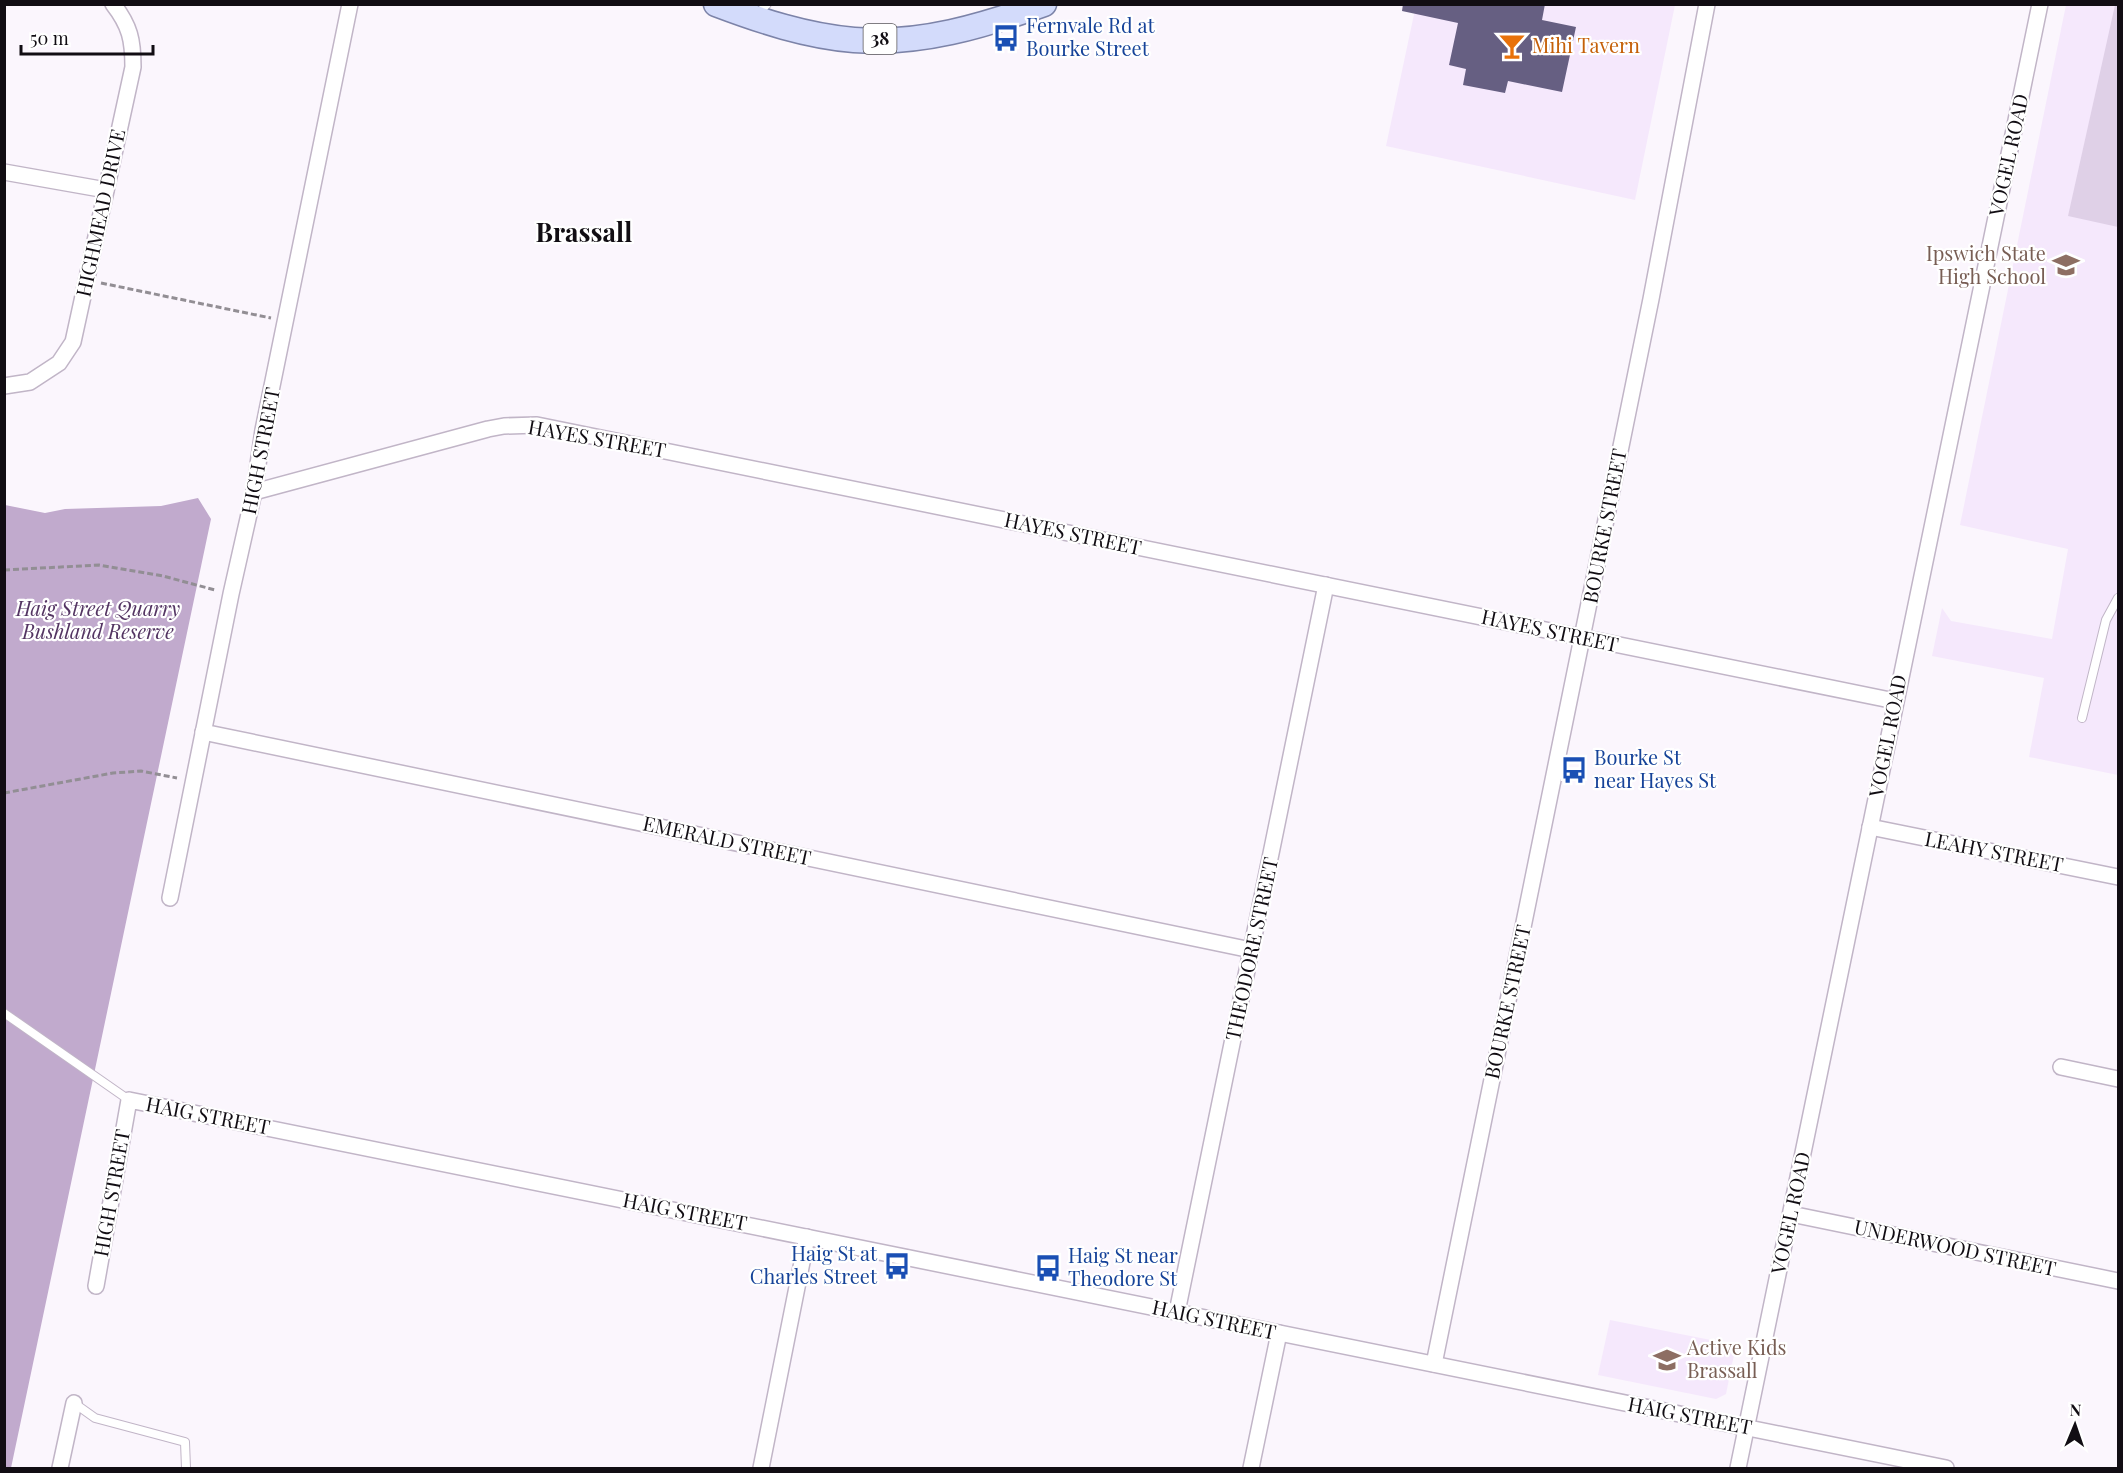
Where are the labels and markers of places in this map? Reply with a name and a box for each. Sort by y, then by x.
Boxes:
place label: Fernvale Rd at Bourke Street [1026,11,1155,61]
bus stop icon: Fernvale Rd at Bourke Street [991,23,1021,53]
bar icon: Mihi Tavern [1497,31,1527,61]
place label: Mihi Tavern [1532,31,1640,58]
place label: Ipswich State High School [1926,239,2046,289]
school or university icon: Ipswich State High School [2051,250,2081,280]
place label: Bourke St near Hayes St [1594,743,1717,793]
bus stop icon: Bourke St near Hayes St [1559,755,1589,785]
place label: Haig St at Charles Street [750,1239,878,1289]
place label: Haig St near Theodore St [1068,1241,1178,1291]
bus stop icon: Haig St at Charles Street [882,1251,912,1281]
bus stop icon: Haig St near Theodore St [1033,1253,1063,1283]
place label: Active Kids Brassall [1686,1333,1786,1383]
school or university icon: Active Kids Brassall [1652,1345,1682,1375]

